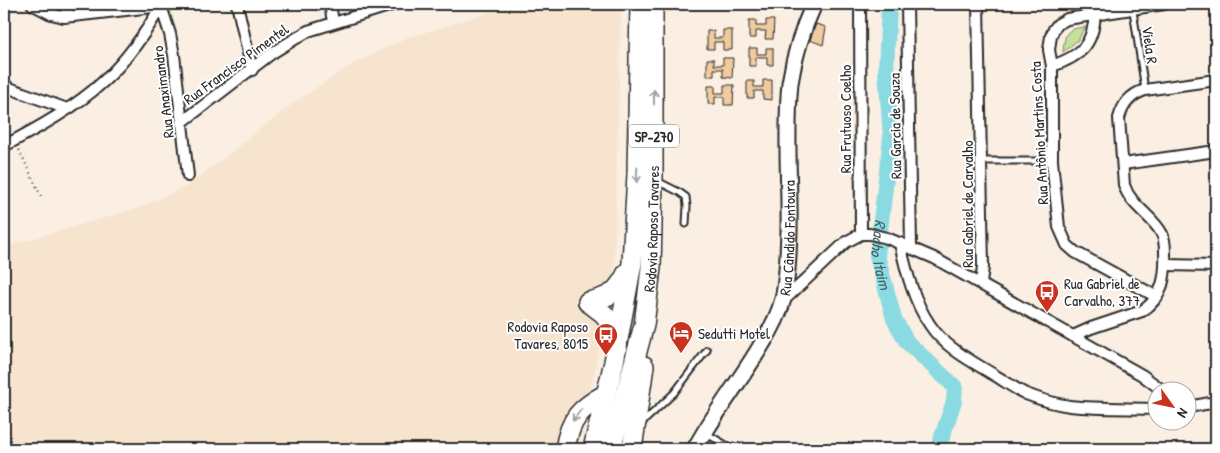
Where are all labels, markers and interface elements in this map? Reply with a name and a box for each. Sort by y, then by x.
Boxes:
street label: Rua Francisco Pimentel [179,19,293,109]
street label: Viela R [1137,25,1163,65]
street label: Rua Anaximandro [147,45,179,139]
street label: Rua Antônio Martins Costa [1025,61,1053,205]
street label: Rua Frutuoso Coelho [835,65,856,173]
street label: Rua Garcia de Souza [884,73,906,179]
one-way arrow [649,89,659,106]
road number: SP-270 [629,124,679,148]
street label: Rua Gabriel de Carvalho [957,140,978,268]
street label: Rodovia Raposo Tavares [638,165,664,293]
one-way arrow [632,167,641,183]
street label: Rua Cândido Fontoura [774,180,800,297]
water label: Riacho Itaim [866,219,897,293]
place label: Rua Gabriel de Carvalho, 377 [1064,273,1140,311]
bus stop icon: Rua Gabriel de Carvalho, 377 [1034,279,1060,313]
place label: Rodovia Raposo Tavares, 8015 [508,316,589,354]
hotel icon: Sedutti Motel [668,320,694,354]
bus stop icon: Rodovia Raposo Tavares, 8015 [593,322,619,356]
place label: Sedutti Motel [698,323,770,344]
north arrow [1148,380,1198,430]
text: N [1173,405,1193,422]
one-way arrow [572,409,583,422]

